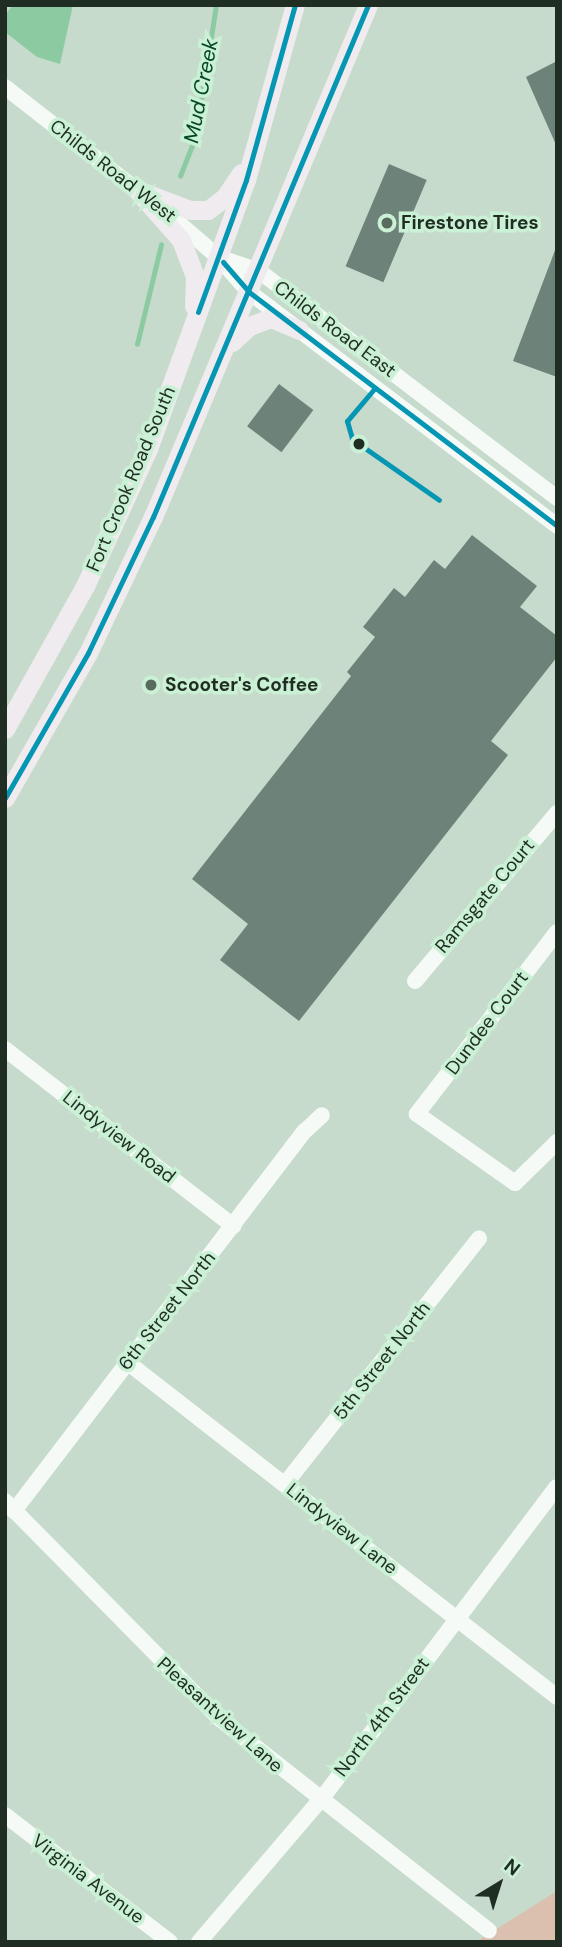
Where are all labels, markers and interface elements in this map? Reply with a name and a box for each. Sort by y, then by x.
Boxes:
water label: Mud Creek [179,37,223,145]
street label: Childs Road West [45,115,181,227]
place label: Firestone Tires [401,212,539,234]
marker: Firestone Tires [379,215,395,231]
street label: Childs Road East [270,276,400,382]
street label: Fort Crook Road South [82,383,180,575]
unlabelled marker [352,437,366,451]
place label: Scooter's Coffee [165,674,319,696]
marker: Scooter's Coffee [143,677,159,693]
street label: Ramsgate Court [431,834,539,958]
street label: Dundee Court [441,967,533,1079]
street label: Lindyview Road [58,1086,180,1188]
street label: 6th Street North [114,1247,220,1375]
street label: 5th Street North [329,1297,435,1425]
street label: Lindyview Lane [282,1479,402,1579]
street label: Pleasantview Lane [152,1653,288,1777]
street label: North 4th Street [330,1653,434,1781]
street label: Virginia Avenue [27,1829,149,1929]
north arrow [464,1849,534,1919]
text: N [499,1853,525,1881]

